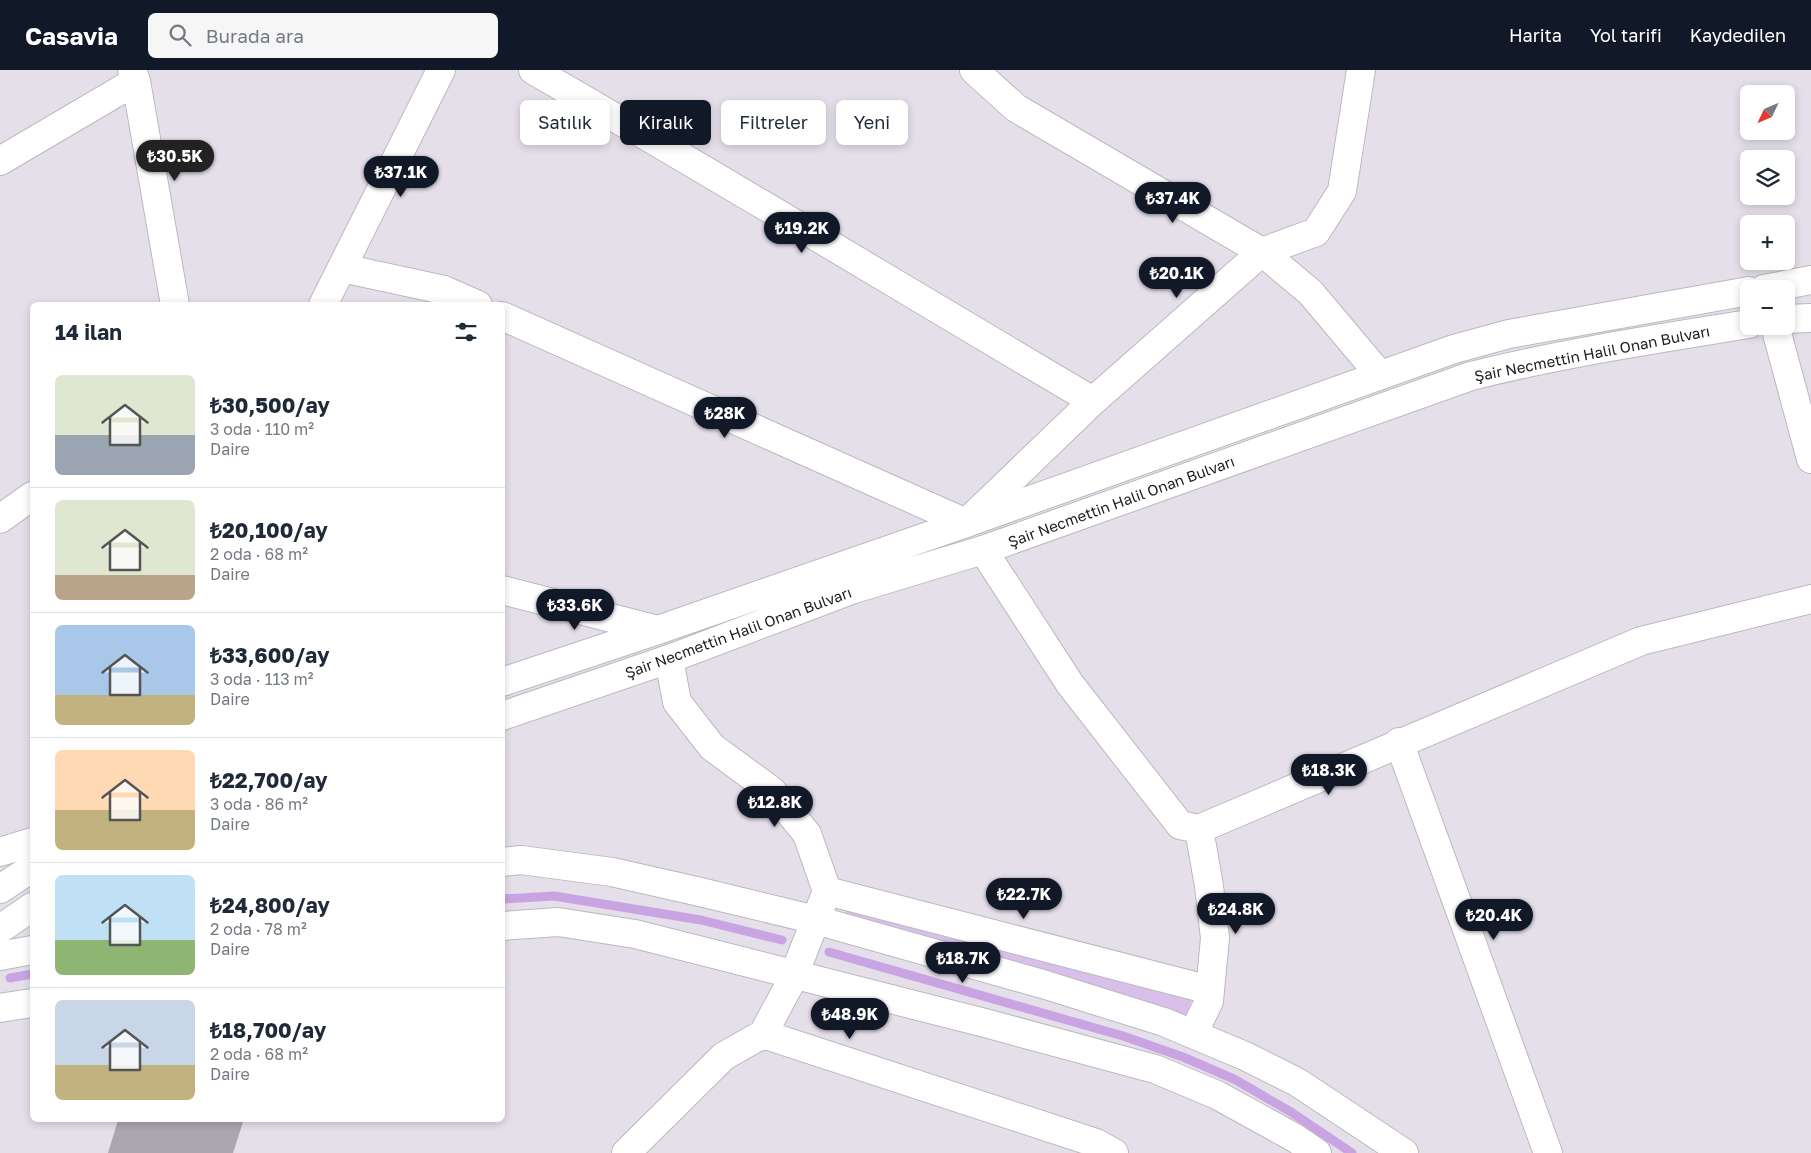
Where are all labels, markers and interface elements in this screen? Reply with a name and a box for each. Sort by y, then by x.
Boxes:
search box [148,13,498,58]
text: Casavia [25,21,118,50]
icon: search [166,21,194,49]
text: Burada ara [206,24,304,47]
text: Harita [1509,24,1562,46]
text: Yol tarifi [1590,24,1662,46]
text: Kaydedilen [1690,24,1786,46]
north arrow [1740,85,1795,140]
map controls [1740,85,1795,335]
chip: Satılık [520,100,610,145]
chip: Kiralık [620,100,711,145]
chip: Filtreler [721,100,826,145]
chip: Yeni [836,100,908,145]
pin: ₺30.5K [134,140,216,182]
text: ₺30.5K [147,146,203,166]
button: layers [1740,150,1795,205]
pin: ₺37.1K [360,156,442,198]
text: ₺37.1K [375,162,427,182]
pin: ₺37.4K [1132,182,1214,224]
text: ₺37.4K [1146,188,1200,208]
pin: ₺19.2K [761,212,843,254]
button: + [1740,215,1795,270]
text: ₺19.2K [775,218,829,238]
pin: ₺20.1K [1136,256,1218,299]
text: ₺20.1K [1150,263,1204,283]
button: − [1740,280,1795,335]
icon: filters [452,318,480,346]
text: 14 ilan [55,319,122,345]
street label: Şair Necmettin Halil Onan Bulvarı [1473,321,1711,385]
text: ₺30,500/ay [210,392,330,418]
icon: home [95,395,155,455]
pin: ₺28K [695,396,755,439]
text: ₺28K [705,403,745,423]
text: 3 oda · 110 m² [210,419,314,439]
text: Daire [210,439,250,459]
street label: Şair Necmettin Halil Onan Bulvarı [1005,452,1237,550]
text: ₺20,100/ay [210,517,328,543]
icon: home [95,520,155,580]
text: 2 oda · 68 m² [210,544,308,564]
text: Daire [210,564,250,584]
street label: Şair Necmettin Halil Onan Bulvarı [622,583,854,681]
pin: ₺33.6K [534,588,616,631]
text: ₺33.6K [547,595,603,615]
text: ₺33,600/ay [210,642,330,668]
icon: home [95,645,155,705]
text: 3 oda · 113 m² [210,669,313,689]
text: Daire [210,689,250,709]
pin: ₺18.3K [1288,754,1370,796]
text: ₺18.3K [1302,760,1356,780]
text: ₺22,700/ay [210,767,328,793]
icon: home [95,770,155,830]
pin: ₺12.8K [734,786,816,828]
text: ₺12.8K [748,792,802,812]
text: 3 oda · 86 m² [210,794,308,814]
text: Daire [210,814,250,834]
pin: ₺22.7K [983,878,1065,920]
text: ₺22.7K [997,884,1051,904]
text: ₺24,800/ay [210,892,330,918]
pin: ₺24.8K [1195,892,1277,935]
icon: home [95,895,155,955]
pin: ₺20.4K [1453,898,1535,941]
text: ₺24.8K [1208,899,1264,919]
text: ₺20.4K [1466,905,1522,925]
text: 2 oda · 78 m² [210,919,307,939]
text: Daire [210,939,250,959]
pin: ₺18.7K [922,942,1004,984]
text: ₺18.7K [936,948,990,968]
pin: ₺48.9K [809,998,891,1040]
text: ₺48.9K [822,1004,878,1024]
text: ₺18,700/ay [210,1017,326,1043]
icon: home [95,1020,155,1080]
text: 2 oda · 68 m² [210,1044,308,1064]
text: Daire [210,1064,250,1084]

